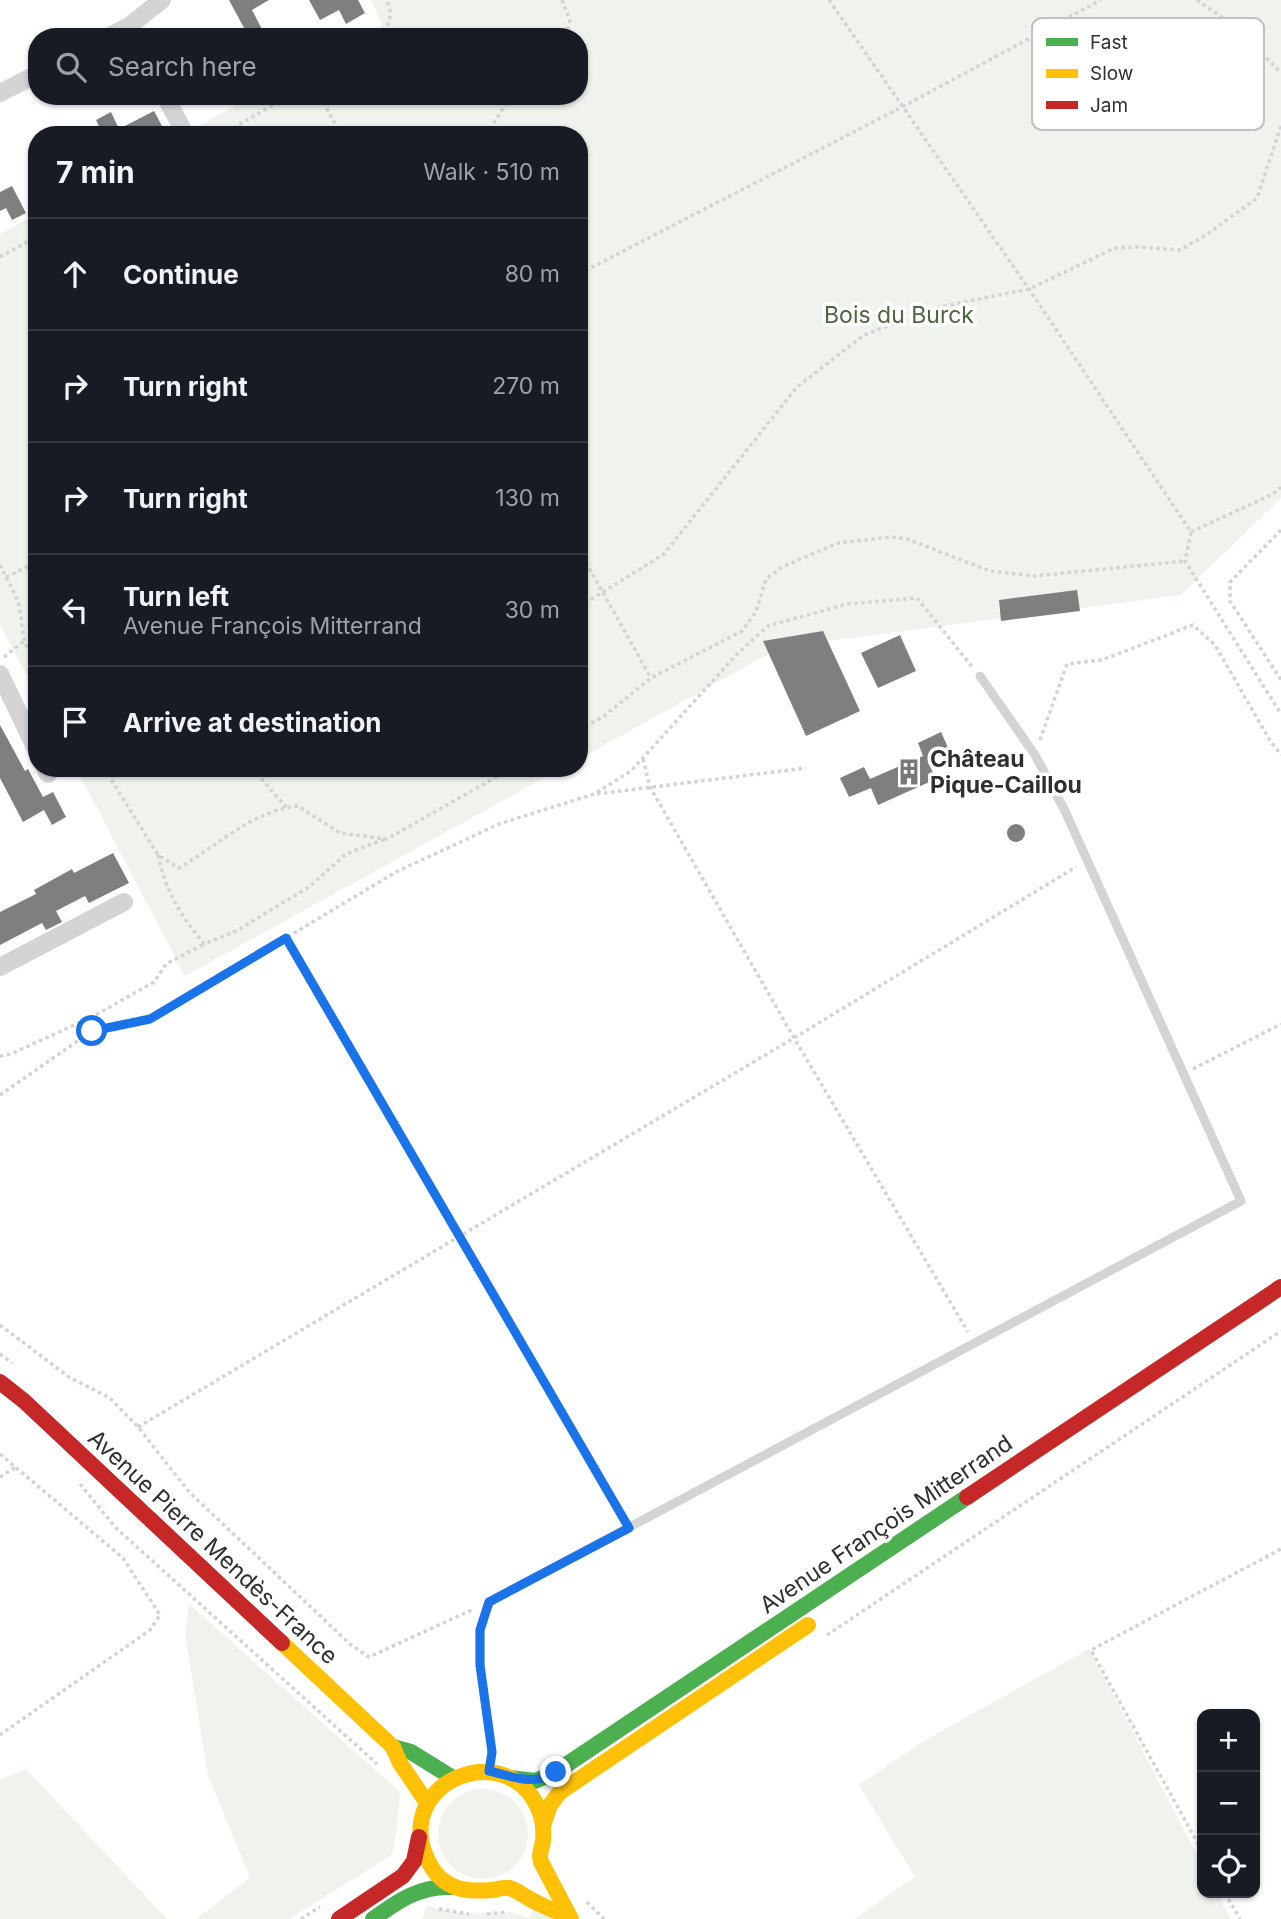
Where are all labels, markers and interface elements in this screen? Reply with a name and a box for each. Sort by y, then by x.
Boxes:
legend [1032,18,1264,130]
search box [28,28,588,105]
text: Fast [1090,31,1128,54]
icon: search [52,48,90,86]
text: Search here [108,51,257,82]
text: Slow [1090,62,1133,85]
text: Jam [1090,94,1128,117]
text: 7 min [56,154,135,190]
text: Walk · 510 m [423,158,560,186]
icon: ahead [56,255,94,293]
text: Continue [123,259,239,290]
text: 80 m [505,260,560,288]
park label: Bois du Burck [824,301,974,329]
icon: right [56,367,94,405]
text: Turn right [123,371,248,402]
text: 270 m [492,372,560,400]
icon: right [56,479,94,517]
text: Turn right [123,483,248,514]
text: 130 m [495,484,560,512]
text: Turn left [123,581,229,612]
icon: left [56,591,94,629]
text: 30 m [505,596,560,624]
text: Avenue François Mitterrand [123,612,422,640]
icon: arrive [56,703,94,741]
text: Arrive at destination [123,707,382,738]
place label: Château Pique-Caillou [930,745,1082,799]
building icon: Château Pique-Caillou [894,757,924,787]
route start [76,1015,107,1046]
street label: Avenue Pierre Mendès-France [83,1424,343,1670]
street label: Avenue François Mitterrand [754,1429,1018,1619]
map controls [1197,1709,1260,1898]
button: + [1197,1709,1260,1772]
route end [540,1756,571,1787]
button: − [1197,1772,1260,1835]
button: locate [1197,1835,1260,1898]

